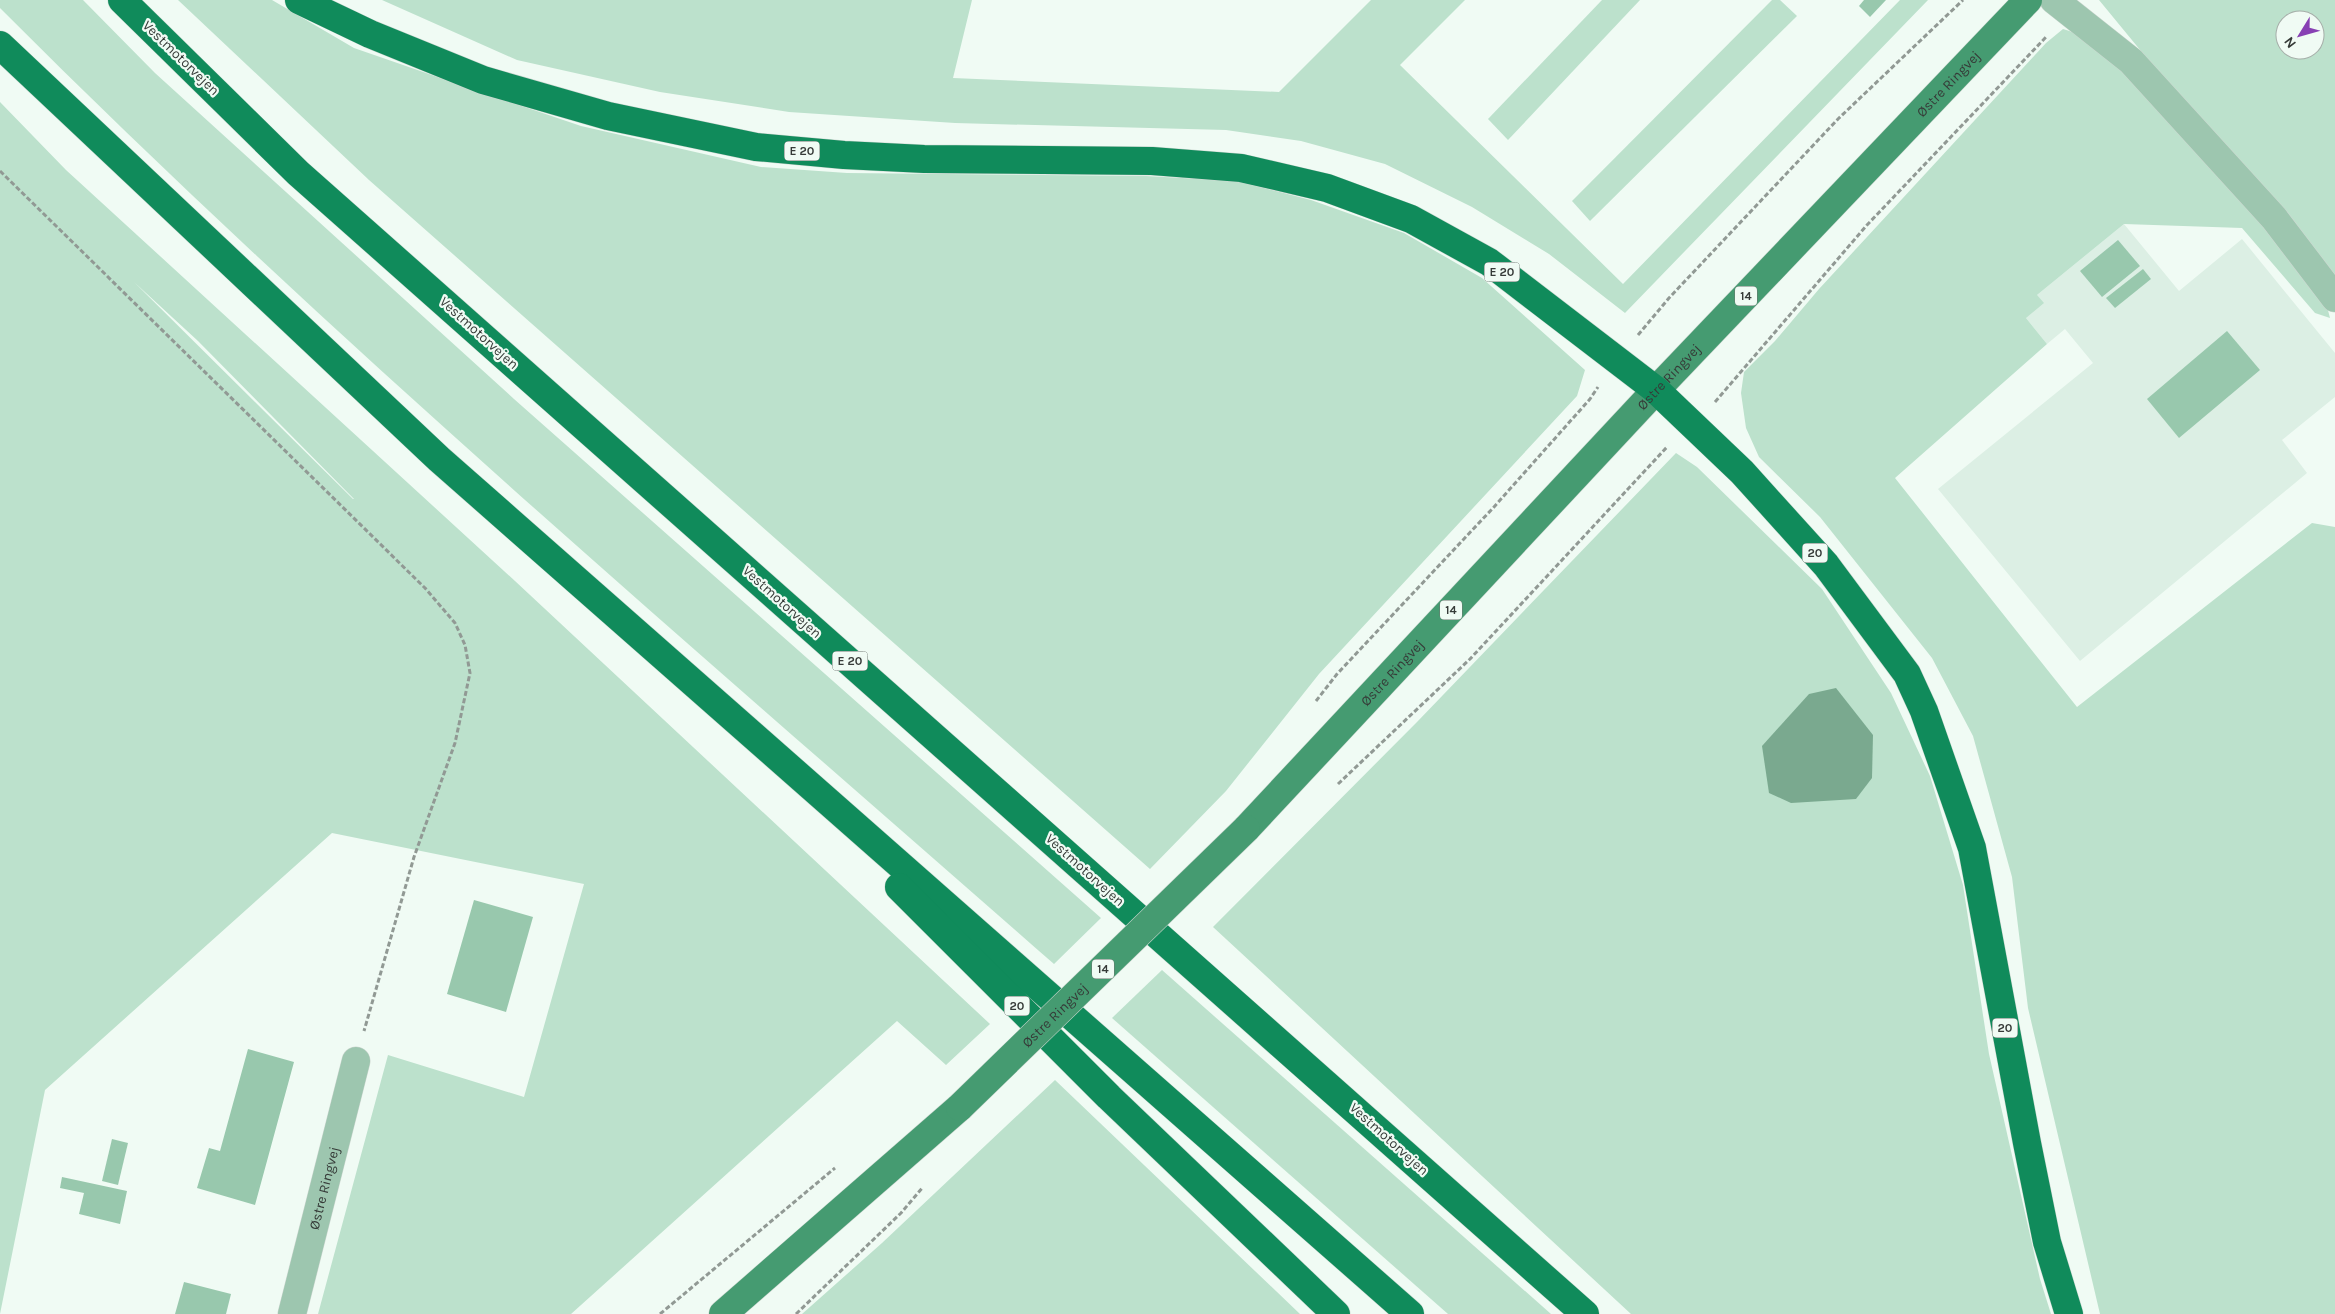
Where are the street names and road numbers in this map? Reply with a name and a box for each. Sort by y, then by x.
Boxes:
street label: Vestmotorvejen [139,17,223,99]
street label: Østre Ringvej [1913,47,1984,120]
road number: E 20 [784,142,820,160]
road number: E 20 [1484,262,1520,282]
road number: 14 [1735,286,1757,306]
street label: Vestmotorvejen [436,293,522,373]
street label: Østre Ringvej [1633,340,1704,413]
road number: 20 [1802,544,1828,562]
street label: Vestmotorvejen [739,562,825,642]
road number: 14 [1440,600,1462,620]
street label: Østre Ringvej [1357,636,1427,709]
road number: E 20 [832,651,868,670]
street label: Vestmotorvejen [1042,830,1128,910]
road number: 14 [1092,960,1114,979]
street label: Østre Ringvej [1018,979,1091,1051]
road number: 20 [1004,996,1030,1016]
road number: 20 [1992,1018,2018,1038]
street label: Vestmotorvejen [1346,1099,1432,1179]
street label: Østre Ringvej [305,1145,343,1231]

